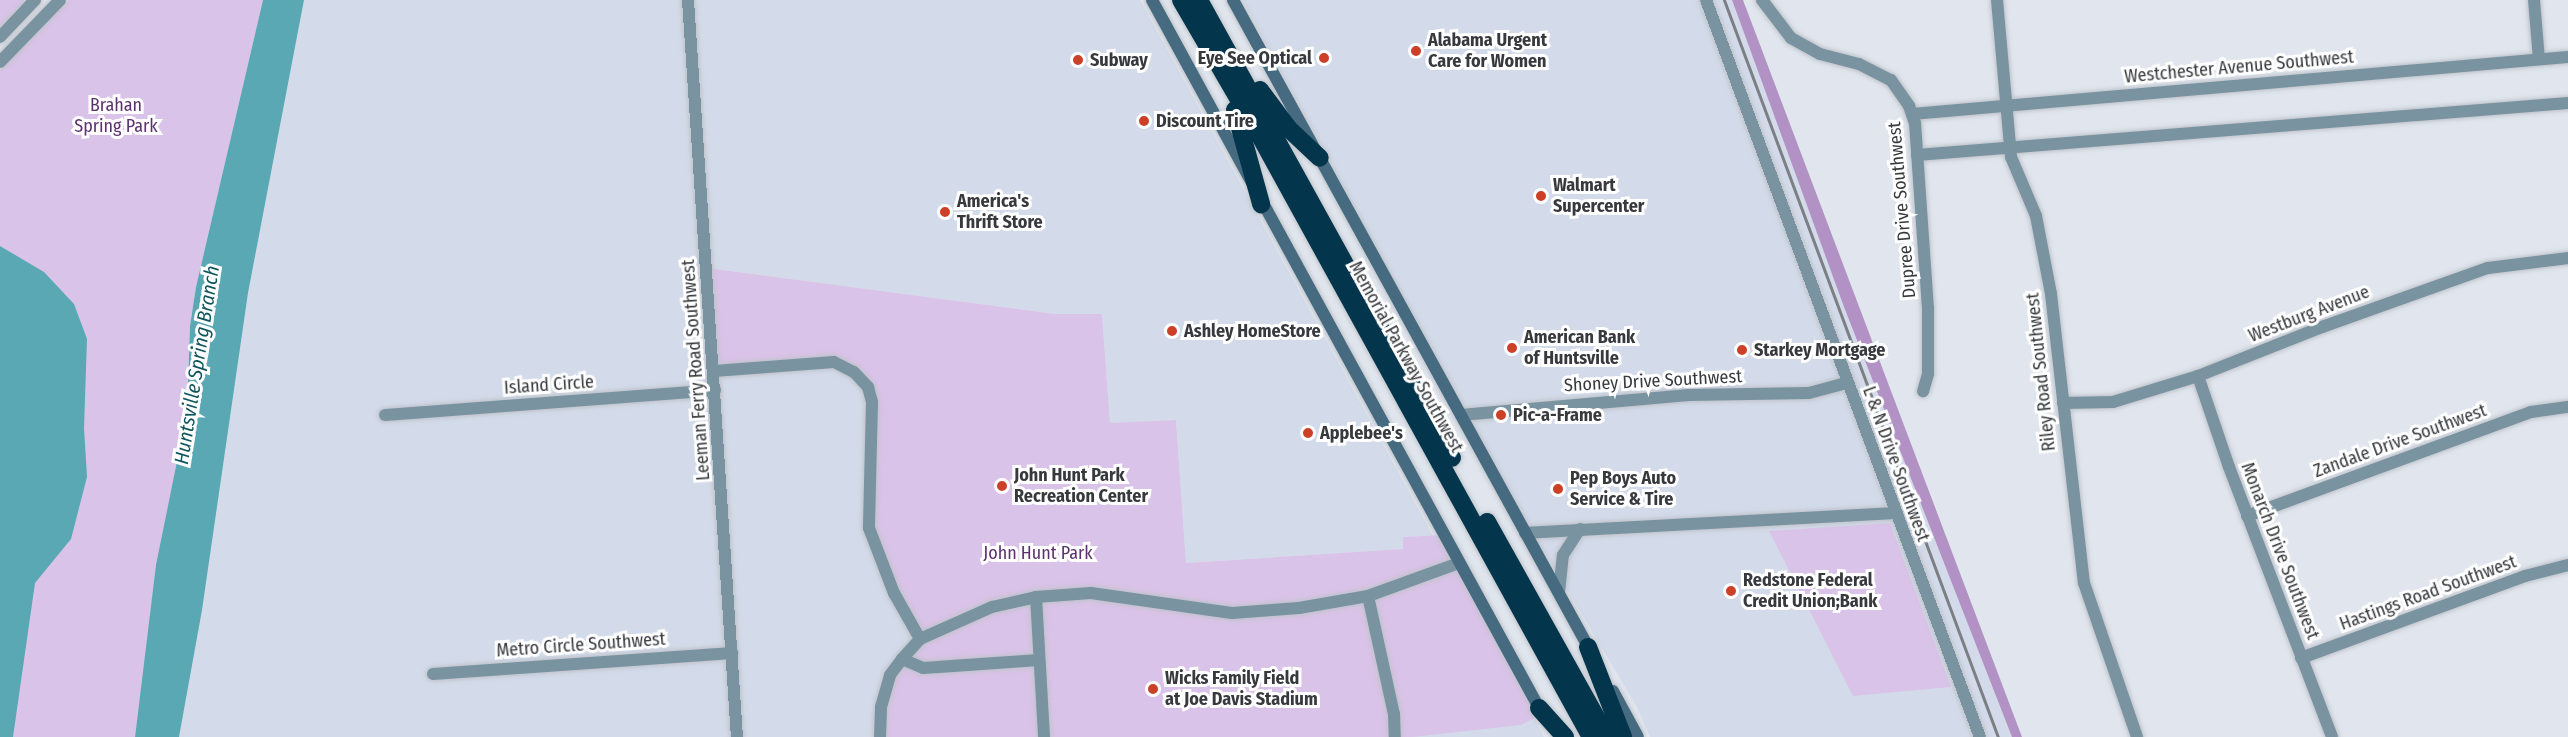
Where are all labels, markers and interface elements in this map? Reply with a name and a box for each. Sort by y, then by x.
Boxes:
place label: Alabama Urgent Care for Women [1428,30,1547,72]
marker: Alabama Urgent Care for Women [1409,44,1423,58]
street label: Westchester Avenue Southwest [2123,46,2355,88]
place label: Eye See Optical [1198,47,1312,69]
place label: Subway [1090,49,1148,71]
marker: Eye See Optical [1317,51,1331,65]
marker: Subway [1071,53,1085,67]
park label: Brahan Spring Park [74,95,158,138]
place label: Discount Tire [1156,110,1254,132]
marker: Discount Tire [1137,114,1151,128]
street label: Dupree Drive Southwest [1884,121,1920,299]
place label: Walmart Supercenter [1553,175,1644,218]
marker: Walmart Supercenter [1534,189,1548,203]
place label: America's Thrift Store [957,191,1043,234]
marker: America's Thrift Store [938,205,952,219]
street label: Memorial Parkway Southwest [1344,258,1468,456]
street label: Leeman Ferry Road Southwest [677,259,715,481]
water label: Huntsville Spring Branch [169,264,225,466]
street label: Westburg Avenue [2246,281,2372,347]
street label: Riley Road Southwest [2022,292,2060,452]
place label: Ashley HomeStore [1184,320,1321,342]
marker: Ashley HomeStore [1165,324,1179,338]
place label: American Bank of Huntsville [1524,327,1635,370]
place label: Starkey Mortgage [1754,339,1885,361]
marker: American Bank of Huntsville [1505,341,1519,355]
marker: Starkey Mortgage [1735,343,1749,357]
street label: Shoney Drive Southwest [1563,366,1743,396]
street label: Island Circle [503,371,595,399]
street label: L & N Drive Southwest [1858,384,1934,544]
street label: Zandale Drive Southwest [2311,400,2489,482]
place label: Pic-a-Frame [1513,404,1602,426]
marker: Pic-a-Frame [1494,408,1508,422]
place label: Applebee's [1320,422,1403,444]
marker: Applebee's [1301,426,1315,440]
street label: Monarch Drive Southwest [2236,460,2324,642]
place label: John Hunt Park Recreation Center [1014,465,1148,508]
place label: Pep Boys Auto Service & Tire [1570,468,1676,510]
marker: John Hunt Park Recreation Center [995,479,1009,493]
marker: Pep Boys Auto Service & Tire [1551,482,1565,496]
park label: John Hunt Park [983,542,1093,564]
street label: Hastings Road Southwest [2337,551,2519,635]
place label: Redstone Federal Credit Union;Bank [1743,570,1877,612]
marker: Redstone Federal Credit Union;Bank [1724,584,1738,598]
street label: Metro Circle Southwest [496,628,666,662]
place label: Wicks Family Field at Joe Davis Stadium [1165,668,1318,710]
marker: Wicks Family Field at Joe Davis Stadium [1146,682,1160,696]

